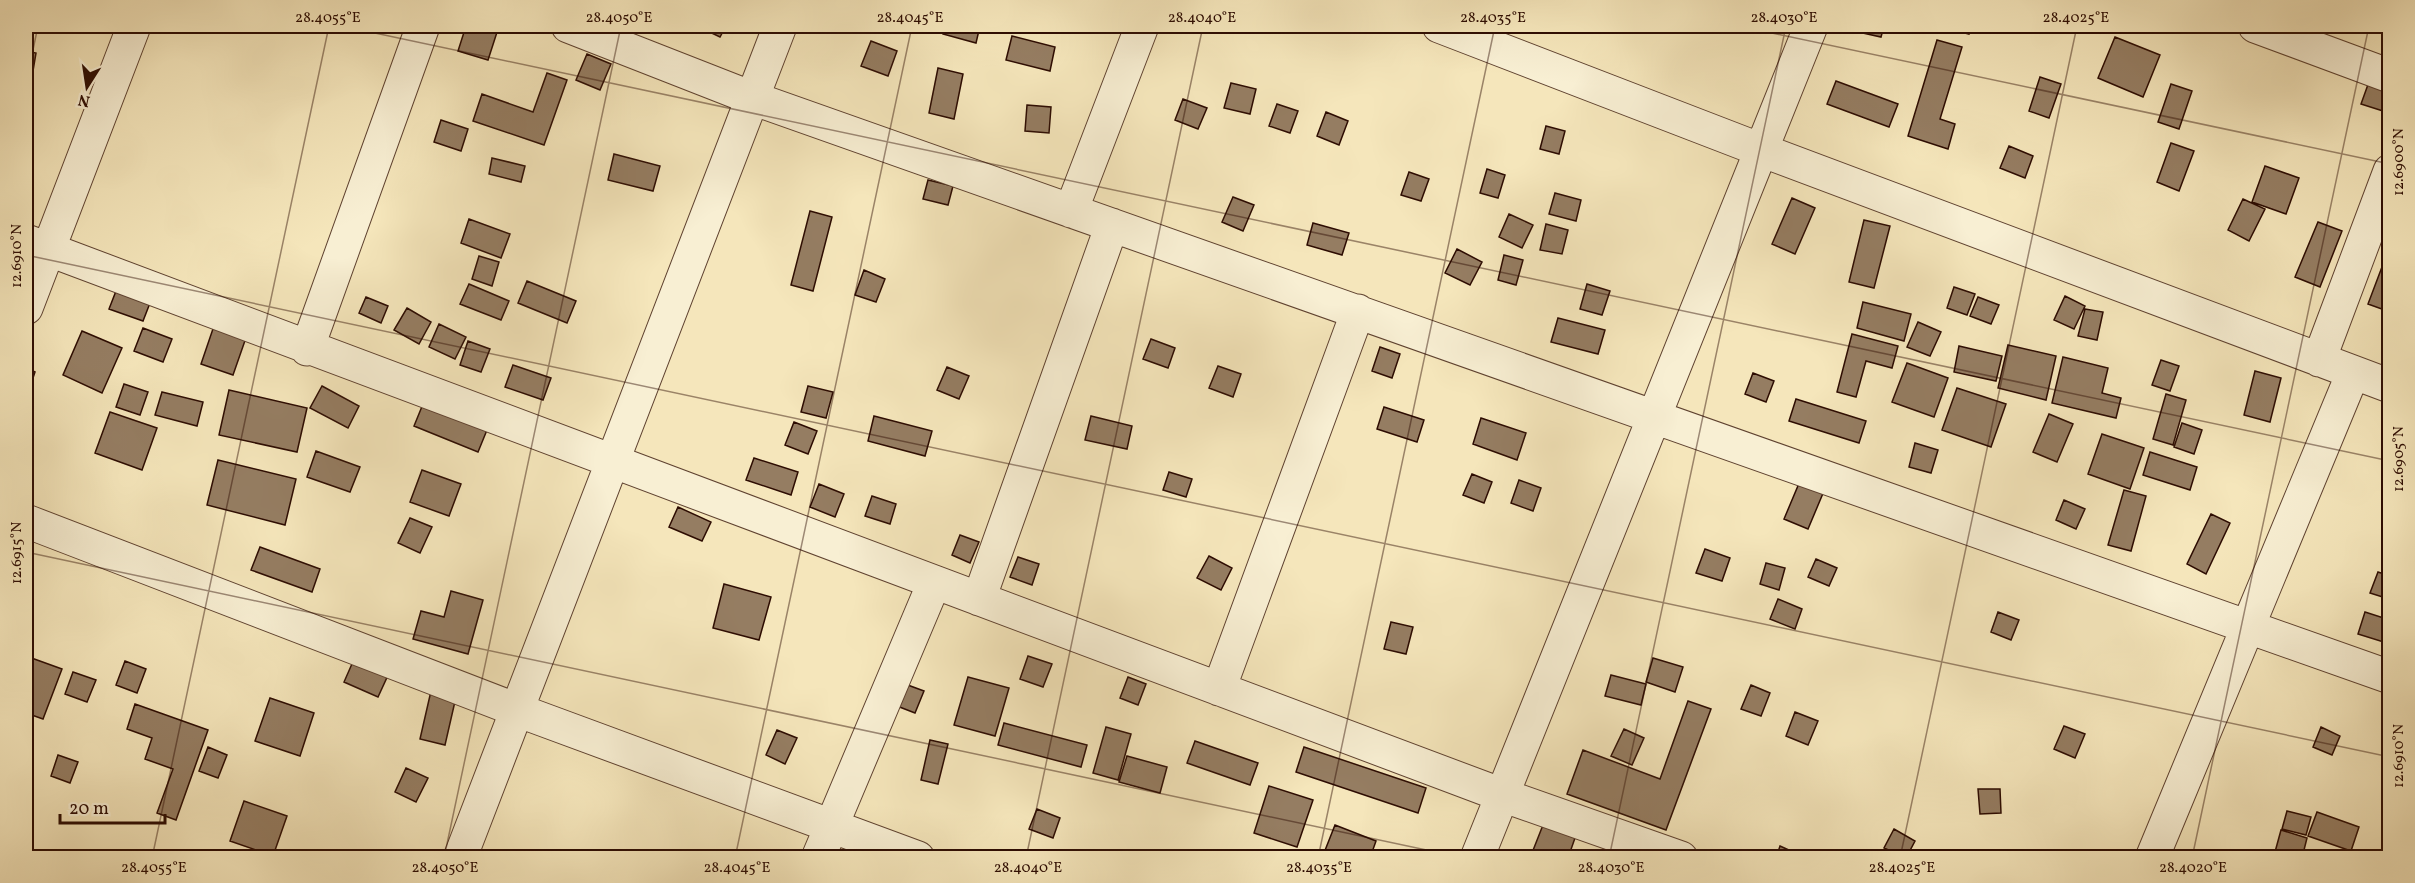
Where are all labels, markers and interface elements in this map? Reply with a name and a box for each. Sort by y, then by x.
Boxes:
text: 28.4055°E [295,8,361,29]
text: 28.4050°E [586,8,653,29]
text: 28.4045°E [877,8,943,29]
text: 28.4040°E [1168,8,1236,29]
text: 28.4035°E [1460,8,1526,29]
text: 28.4030°E [1750,8,1818,29]
text: 28.4025°E [2043,8,2109,29]
north arrow [57,57,117,117]
text: N [76,88,92,112]
text: 12.6900°N [2389,128,2410,196]
text: 12.6910°N [7,224,28,288]
text: 12.6905°N [2389,426,2410,492]
text: 12.6915°N [7,522,28,584]
text: 12.6910°N [2389,724,2410,788]
scale bar [60,787,165,825]
text: 20 m [69,797,109,822]
text: 28.4055°E [121,858,187,879]
text: 28.4050°E [412,858,479,879]
text: 28.4045°E [704,858,770,879]
text: 28.4040°E [994,858,1062,879]
text: 28.4035°E [1286,858,1352,879]
text: 28.4030°E [1577,858,1645,879]
text: 28.4025°E [1869,858,1935,879]
text: 28.4020°E [2159,858,2227,879]

